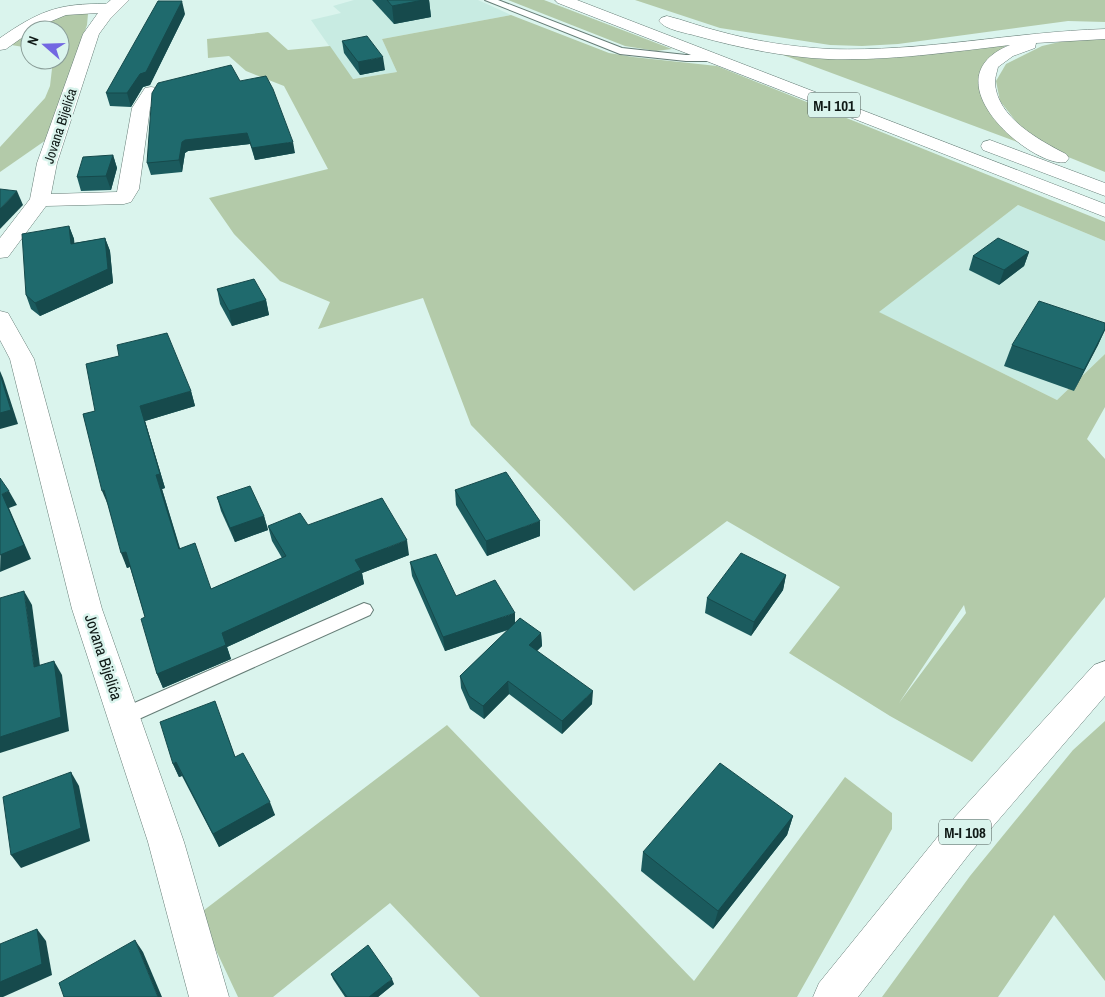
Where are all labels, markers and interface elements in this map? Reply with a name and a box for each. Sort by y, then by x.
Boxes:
north arrow [20,20,70,70]
text: N [23,34,43,48]
street label: Jovana Bijelića [39,86,81,166]
road number: M-I 101 [808,92,860,118]
street label: Jovana Bijelića [80,611,128,703]
road number: M-I 108 [939,820,991,844]

